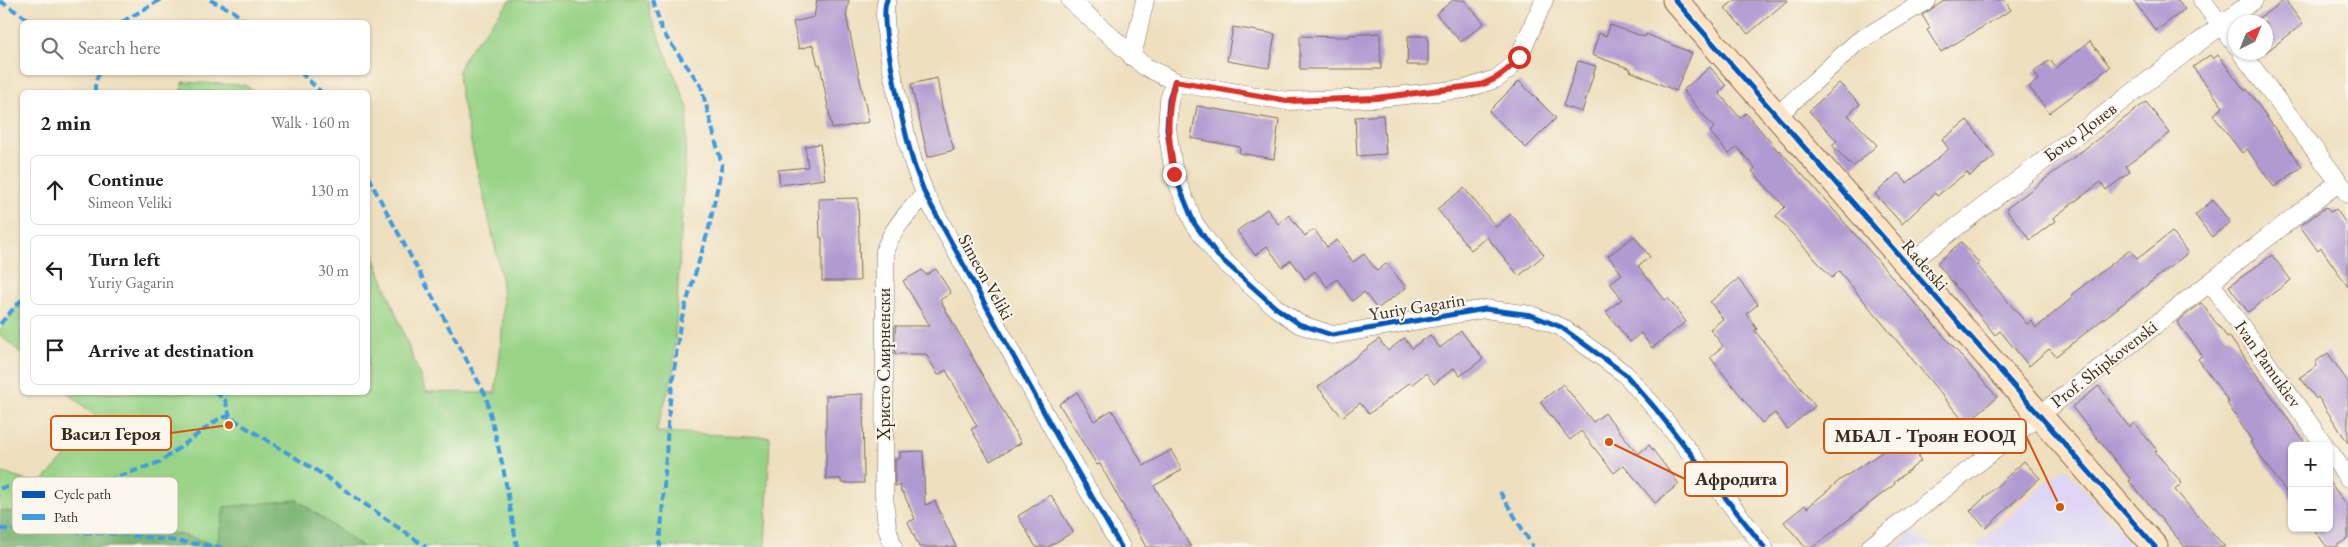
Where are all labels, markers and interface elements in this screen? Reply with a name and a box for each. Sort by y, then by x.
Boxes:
north arrow [2228,15,2273,60]
search box [20,20,370,75]
icon: search [38,34,66,62]
text: Search here [78,35,160,60]
route start [1508,46,1531,69]
street label: Бочо Донев [2039,96,2121,167]
text: 2 min [40,109,91,136]
text: Walk · 160 m [271,112,350,133]
route end [1163,163,1186,186]
text: Continue [88,167,163,192]
icon: ahead [41,176,69,204]
text: 130 m [310,180,349,201]
text: Simeon Veliki [88,192,172,213]
street label: Simeon Veliki [953,230,1020,324]
street label: Radetski [1897,234,1954,295]
text: Turn left [88,247,160,272]
icon: left [41,256,69,284]
text: 30 m [318,260,349,281]
text: Yuriy Gagarin [88,272,174,293]
street label: Христо Смирненски [872,287,895,441]
street label: Yuriy Gagarin [1367,287,1467,325]
street label: Prof. Shipkovenski [2046,314,2162,412]
street label: Ivan Pamukìev [2230,316,2307,412]
icon: arrive [41,336,69,364]
text: Arrive at destination [88,338,254,363]
callout: Васил Героя [51,416,171,450]
callout: МБАЛ - Троян ЕООД [1824,419,2026,453]
text: Васил Героя [61,421,161,446]
text: МБАЛ - Троян ЕООД [1834,423,2016,448]
map controls [2288,442,2333,532]
button: + [2288,442,2333,487]
callout: Афродита [1685,462,1787,496]
text: Афродита [1694,466,1778,491]
legend [12,477,178,534]
text: Cycle path [54,485,111,503]
button: − [2288,487,2333,532]
text: Path [54,508,78,526]

